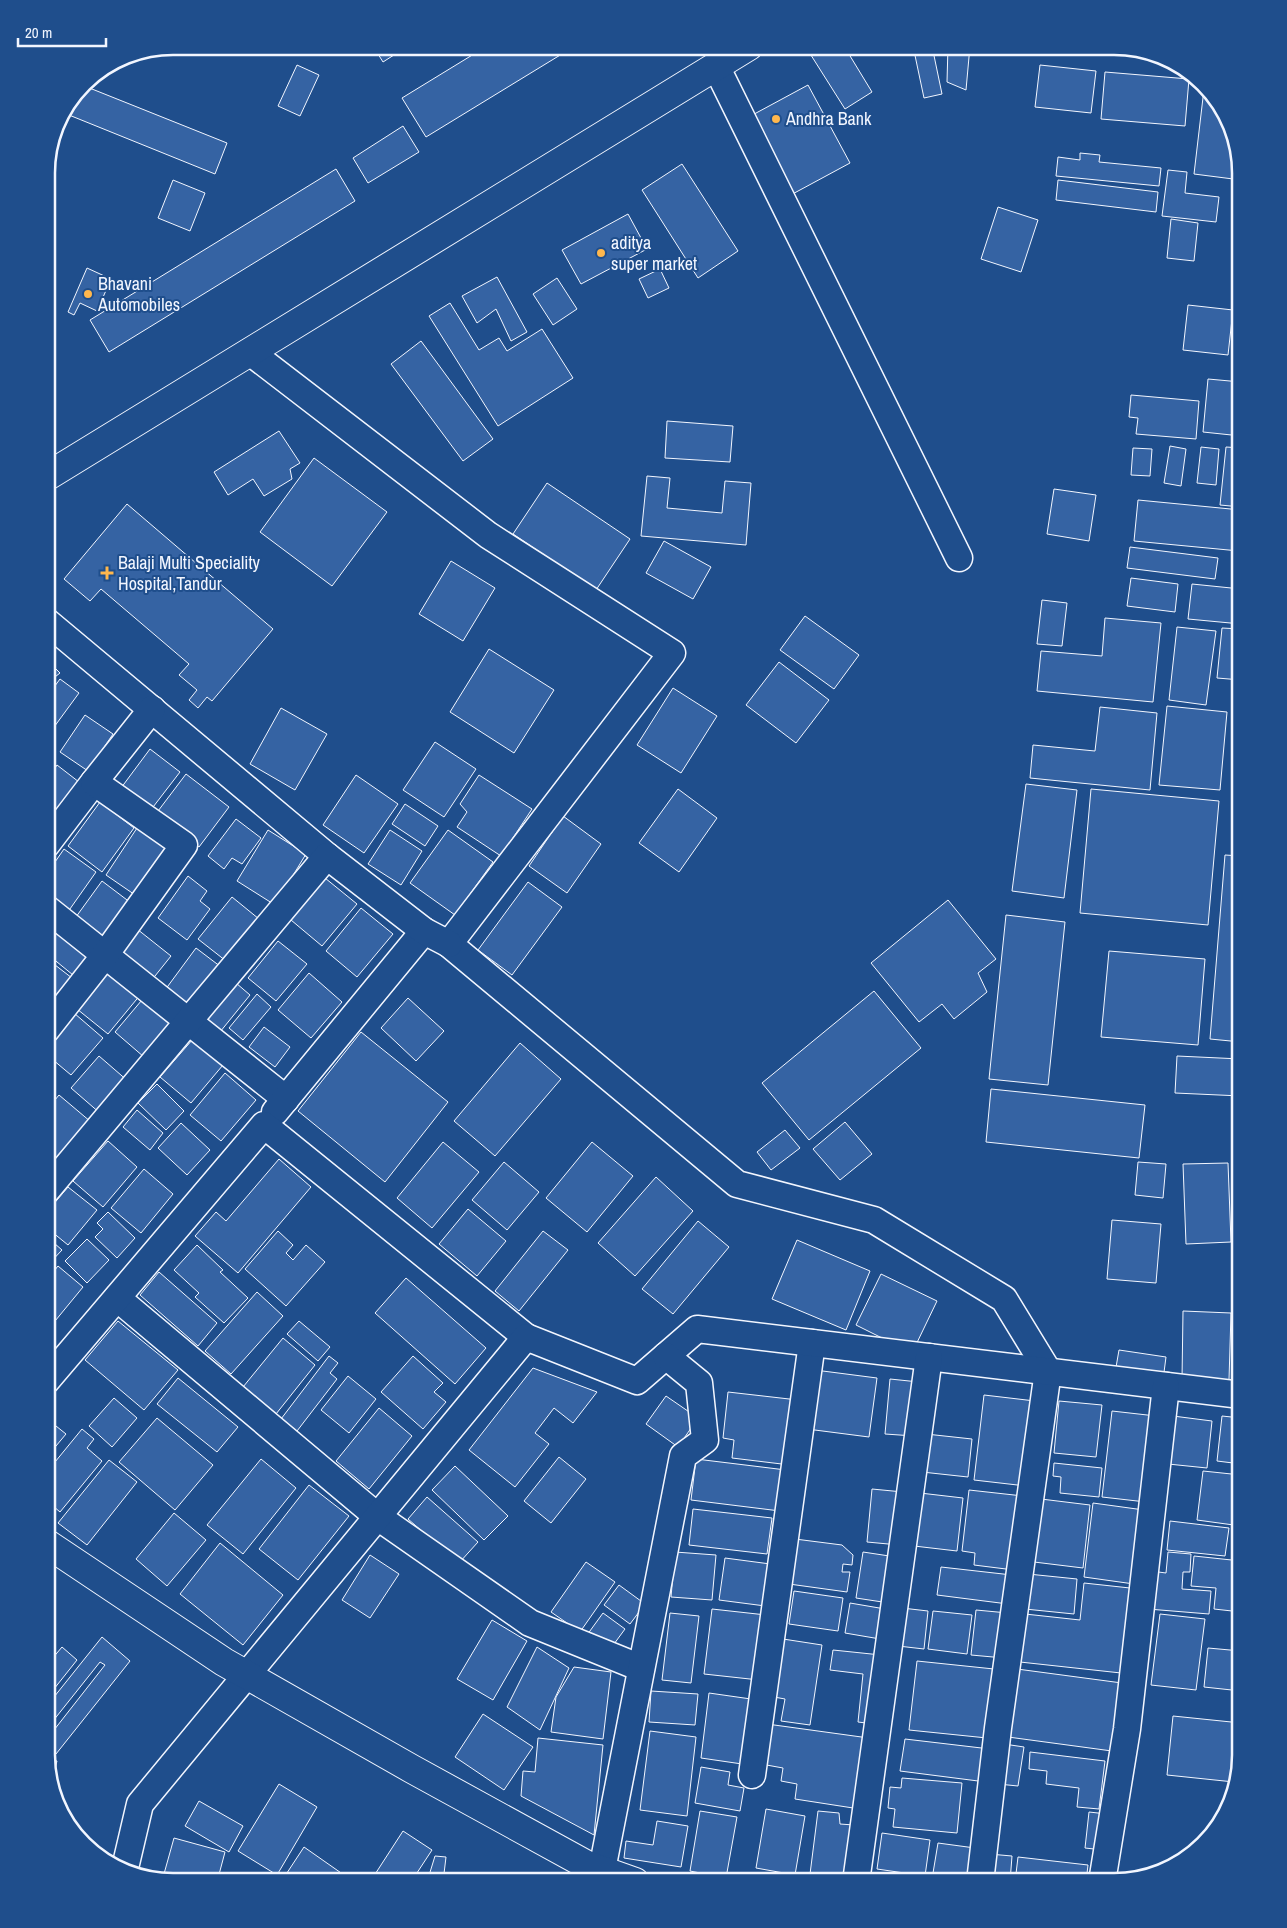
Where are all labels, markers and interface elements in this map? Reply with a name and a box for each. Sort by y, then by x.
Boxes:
scale bar [18,15,105,47]
text: 20 m [25,22,52,43]
place label: Andhra Bank [785,106,872,131]
marker: Andhra Bank [770,113,782,125]
place label: aditya super market [611,230,697,276]
marker: aditya super market [595,247,607,259]
place label: Bhavani Automobiles [97,271,180,317]
marker: Bhavani Automobiles [82,288,94,300]
place label: Balaji Multi Speciality Hospital,Tandur [118,550,261,596]
marker: Balaji Multi Speciality Hospital,Tandur [100,566,114,580]

